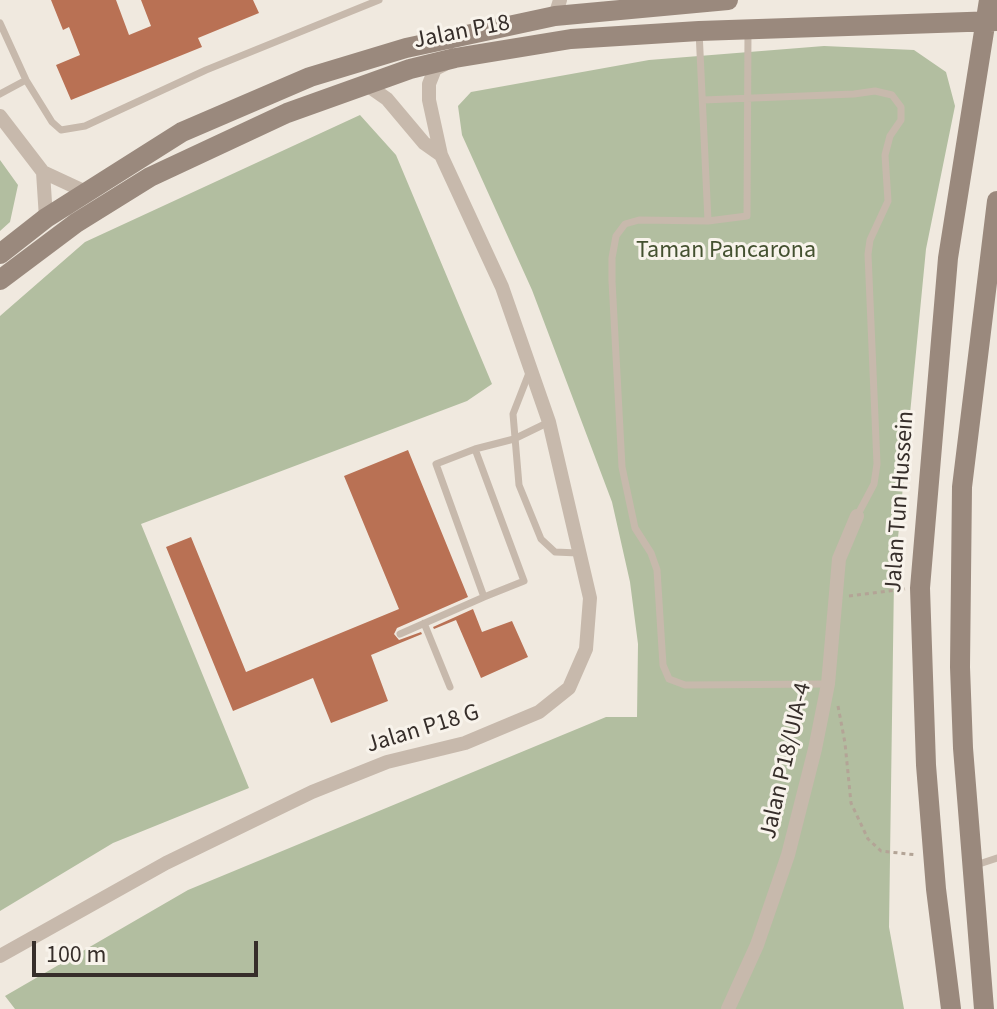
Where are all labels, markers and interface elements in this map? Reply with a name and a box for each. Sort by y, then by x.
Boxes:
street label: Jalan P18 [412,10,512,56]
park label: Taman Pancarona [636,238,816,266]
street label: Jalan Tun Hussein [880,410,922,594]
street label: Jalan P18/UIA-4 [755,680,819,842]
street label: Jalan P18 G [363,699,483,761]
scale bar [36,925,262,975]
text: 100 m [46,937,106,972]

